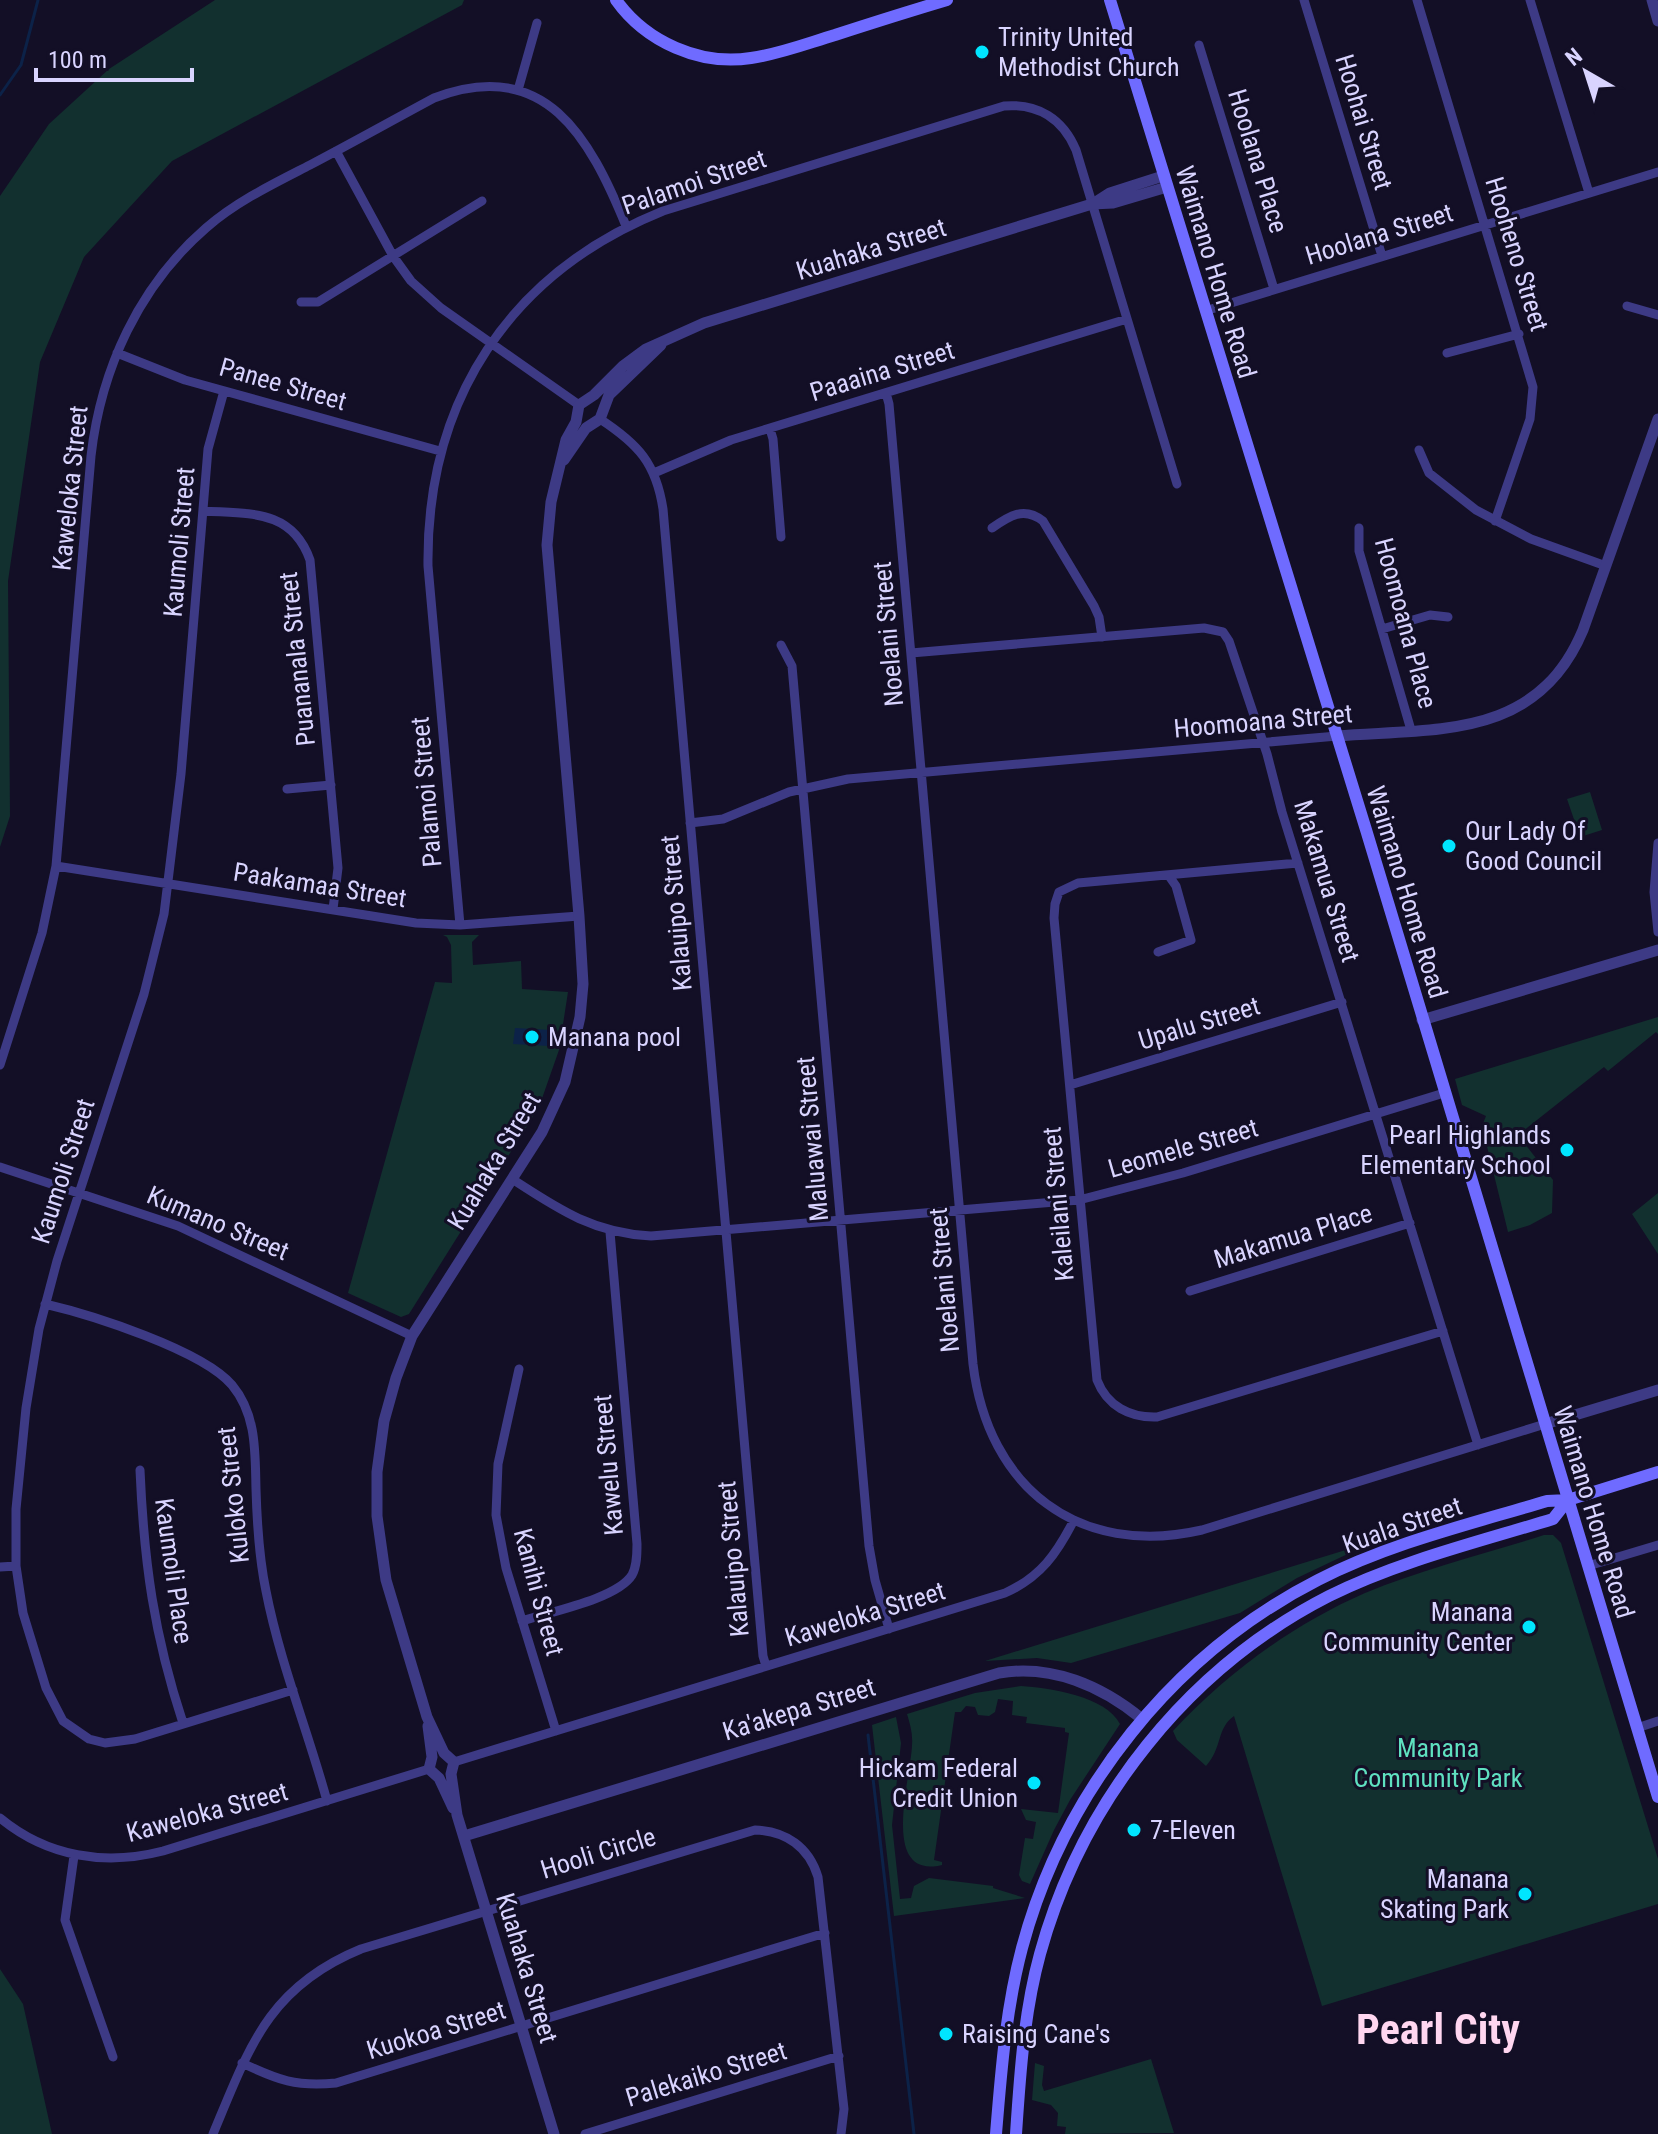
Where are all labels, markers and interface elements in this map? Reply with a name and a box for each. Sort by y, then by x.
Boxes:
place label: Trinity United Methodist Church [998,22,1180,82]
scale bar [36,32,192,82]
north arrow [1546,32,1626,112]
marker: Trinity United Methodist Church [973,43,991,61]
text: N [1561,43,1587,71]
text: 100 m [48,46,107,74]
street label: Hoohai Street [1329,51,1399,193]
street label: Hoolana Place [1222,86,1294,236]
street label: Palamoi Street [618,143,770,221]
street label: Waimano Home Road [1169,162,1263,382]
street label: Hooheno Street [1479,173,1555,335]
street label: Hoolana Street [1302,197,1456,271]
street label: Kuahaka Street [793,212,949,286]
street label: Paaaina Street [806,335,958,407]
street label: Panee Street [216,352,350,416]
street label: Kaweloka Street [46,404,94,572]
street label: Kaumoli Street [157,466,201,618]
street label: Hoomoana Place [1369,534,1443,712]
street label: Noelani Street [867,560,909,708]
street label: Puananala Street [273,570,321,748]
street label: Hoomoana Street [1172,698,1354,744]
street label: Palamoi Street [404,716,448,868]
street label: Waimano Home Road [1360,782,1454,1002]
street label: Makamua Street [1288,796,1366,966]
place label: Our Lady Of Good Council [1465,816,1602,876]
street label: Kalauipo Street [654,834,698,992]
marker: Our Lady Of Good Council [1440,837,1458,855]
street label: Paakamaa Street [231,857,409,913]
street label: Upalu Street [1135,990,1263,1056]
place label: Manana pool [548,1022,681,1052]
marker: Manana pool [523,1028,541,1046]
street label: Maluawai Street [790,1055,834,1223]
street label: Kuahaka Street [441,1087,547,1235]
street label: Kaumoli Street [25,1095,101,1247]
street label: Leomele Street [1105,1112,1261,1184]
place label: Pearl Highlands Elementary School [1360,1120,1551,1180]
street label: Kaleilani Street [1036,1126,1080,1282]
marker: Pearl Highlands Elementary School [1558,1141,1576,1159]
street label: Kumano Street [143,1180,293,1266]
street label: Makamua Place [1210,1198,1376,1274]
street label: Noelani Street [923,1206,965,1354]
street label: Kawelu Street [587,1393,629,1537]
street label: Waimano Home Road [1547,1402,1641,1622]
street label: Kuloko Street [211,1425,255,1565]
street label: Kalauipo Street [711,1480,755,1638]
street label: Kuala Street [1338,1491,1466,1559]
street label: Kaumoli Place [149,1496,199,1646]
street label: Kanihi Street [508,1525,570,1659]
street label: Kaweloka Street [781,1575,949,1653]
place label: Manana Community Center [1323,1597,1513,1657]
marker: Manana Community Center [1520,1618,1538,1636]
street label: Ka'akepa Street [719,1672,879,1746]
park label: Manana Community Park [1354,1733,1523,1793]
place label: Hickam Federal Credit Union [859,1753,1018,1813]
marker: Hickam Federal Credit Union [1025,1774,1043,1792]
street label: Kaweloka Street [123,1776,291,1848]
place label: 7-Eleven [1150,1815,1236,1845]
street label: Hooli Circle [537,1821,659,1885]
marker: 7-Eleven [1125,1821,1143,1839]
place label: Manana Skating Park [1380,1864,1509,1924]
marker: Manana Skating Park [1516,1885,1534,1903]
street label: Kuahaka Street [490,1890,564,2046]
street label: Kuokoa Street [363,1995,509,2065]
district label: Pearl City [1356,2005,1520,2054]
place label: Raising Cane's [962,2019,1111,2049]
marker: Raising Cane's [937,2025,955,2043]
street label: Palekaiko Street [622,2035,790,2113]

